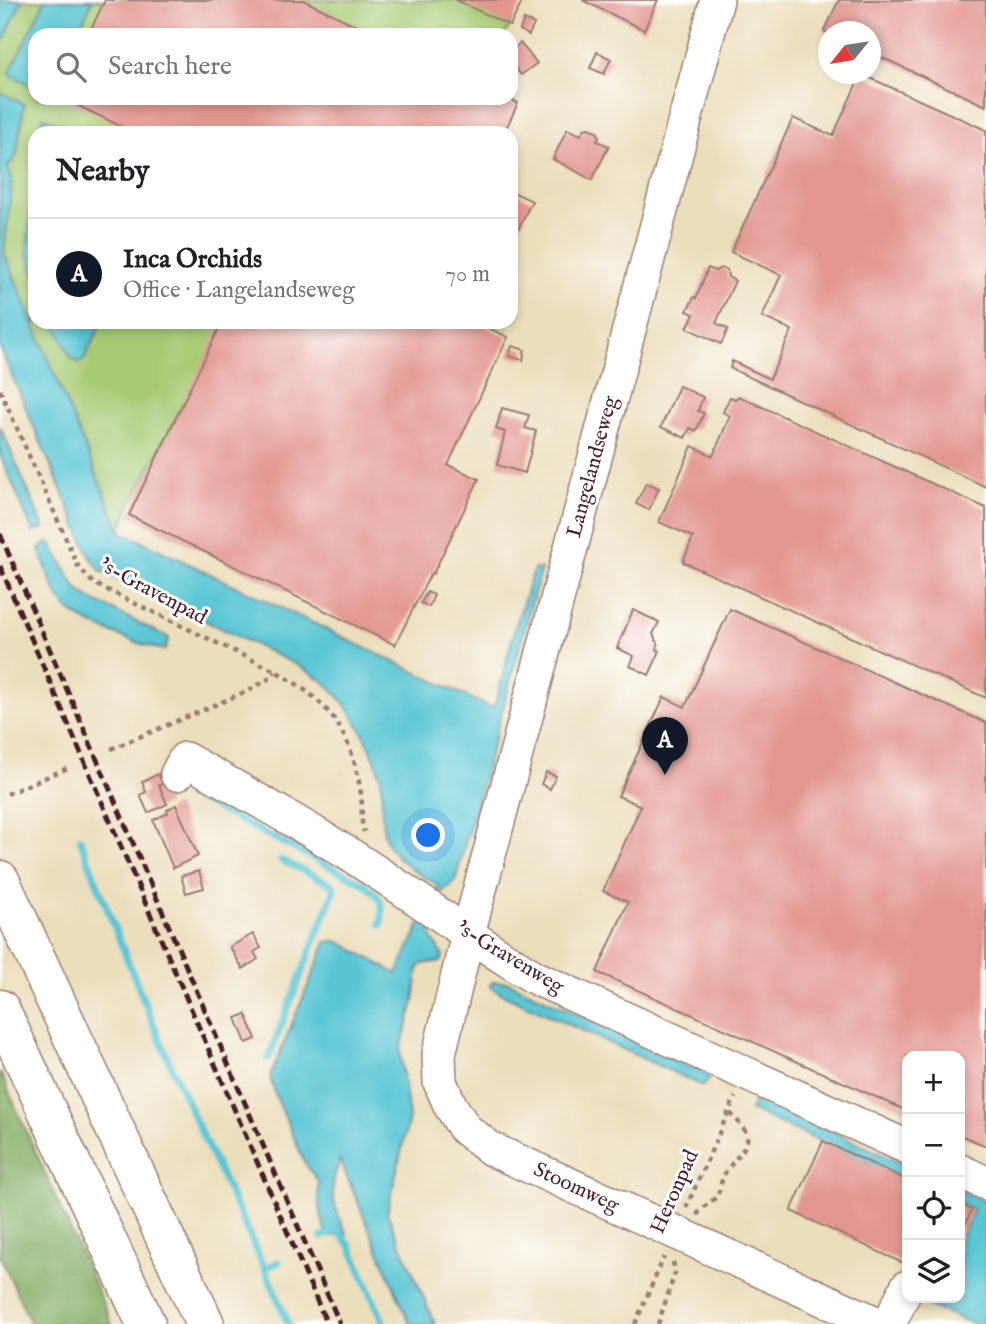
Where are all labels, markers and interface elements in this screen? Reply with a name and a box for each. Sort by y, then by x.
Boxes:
north arrow [818,21,881,84]
search box [28,28,518,105]
icon: search [52,48,90,86]
text: Search here [108,50,232,83]
text: Nearby [56,153,149,191]
text: Inca Orchids [123,243,262,276]
text: A [71,260,87,289]
text: 70 m [445,260,490,289]
text: Office · Langelandseweg [123,276,355,305]
street label: Langelandseweg [561,393,625,541]
street label: 's-Gravenpad [95,552,212,632]
pin: A [642,717,688,775]
your location [411,818,445,852]
street label: 's-Gravenweg [451,915,569,1001]
map controls [902,1051,965,1303]
button: + [902,1051,965,1114]
button: − [902,1114,965,1177]
street label: Heronpad [645,1145,706,1238]
street label: Stoomweg [529,1156,624,1220]
button: locate [902,1177,965,1240]
button: layers [902,1240,965,1303]

